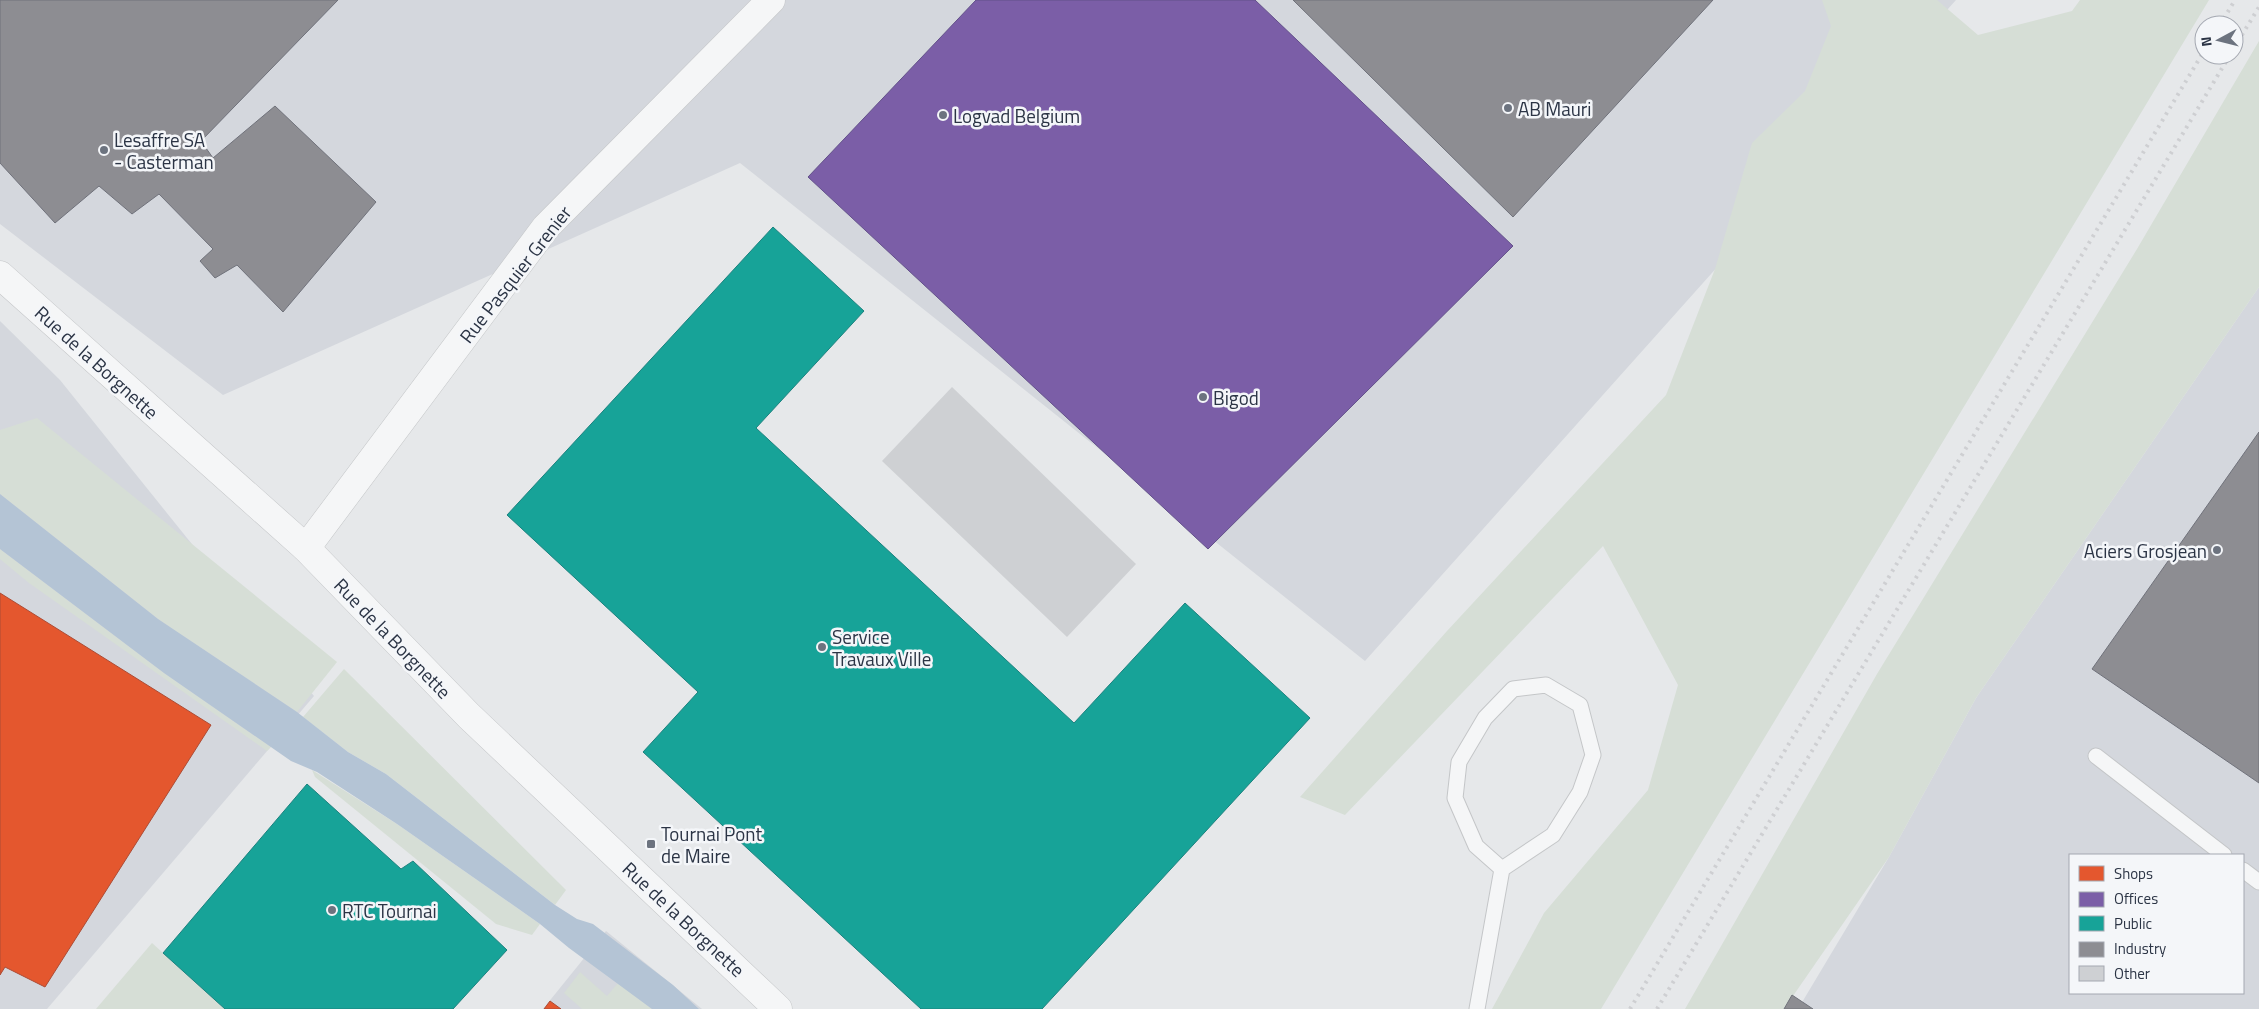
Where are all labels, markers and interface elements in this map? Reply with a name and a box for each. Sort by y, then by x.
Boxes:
north arrow [2194,15,2244,65]
text: N [2195,36,2217,48]
place label: AB Mauri [1518,94,1592,123]
place label: Logvad Belgium [953,101,1080,130]
marker: AB Mauri [1502,102,1514,114]
marker: Logvad Belgium [937,109,949,121]
place label: Lesaffre SA - Casterman [114,125,214,176]
marker: Lesaffre SA - Casterman [98,144,110,156]
street label: Rue Pasquier Grenier [452,199,578,349]
street label: Rue de la Borgnette [29,298,165,426]
place label: Bigod [1213,383,1259,412]
marker: Bigod [1197,391,1209,403]
place label: Aciers Grosjean [2084,536,2207,565]
marker: Aciers Grosjean [2211,544,2223,556]
street label: Rue de la Borgnette [328,571,458,705]
place label: Service Travaux Ville [832,622,931,673]
marker: Service Travaux Ville [816,641,828,653]
place label: Tournai Pont de Maire [661,819,762,870]
marker: Tournai Pont de Maire [645,838,657,850]
legend [2069,854,2244,994]
street label: Rue de la Borgnette [616,855,752,983]
text: Shops [2114,862,2153,885]
text: Offices [2114,887,2158,910]
place label: RTC Tournai [342,896,437,925]
marker: RTC Tournai [326,904,338,916]
text: Public [2114,912,2152,935]
text: Industry [2114,937,2166,960]
text: Other [2114,962,2150,985]

